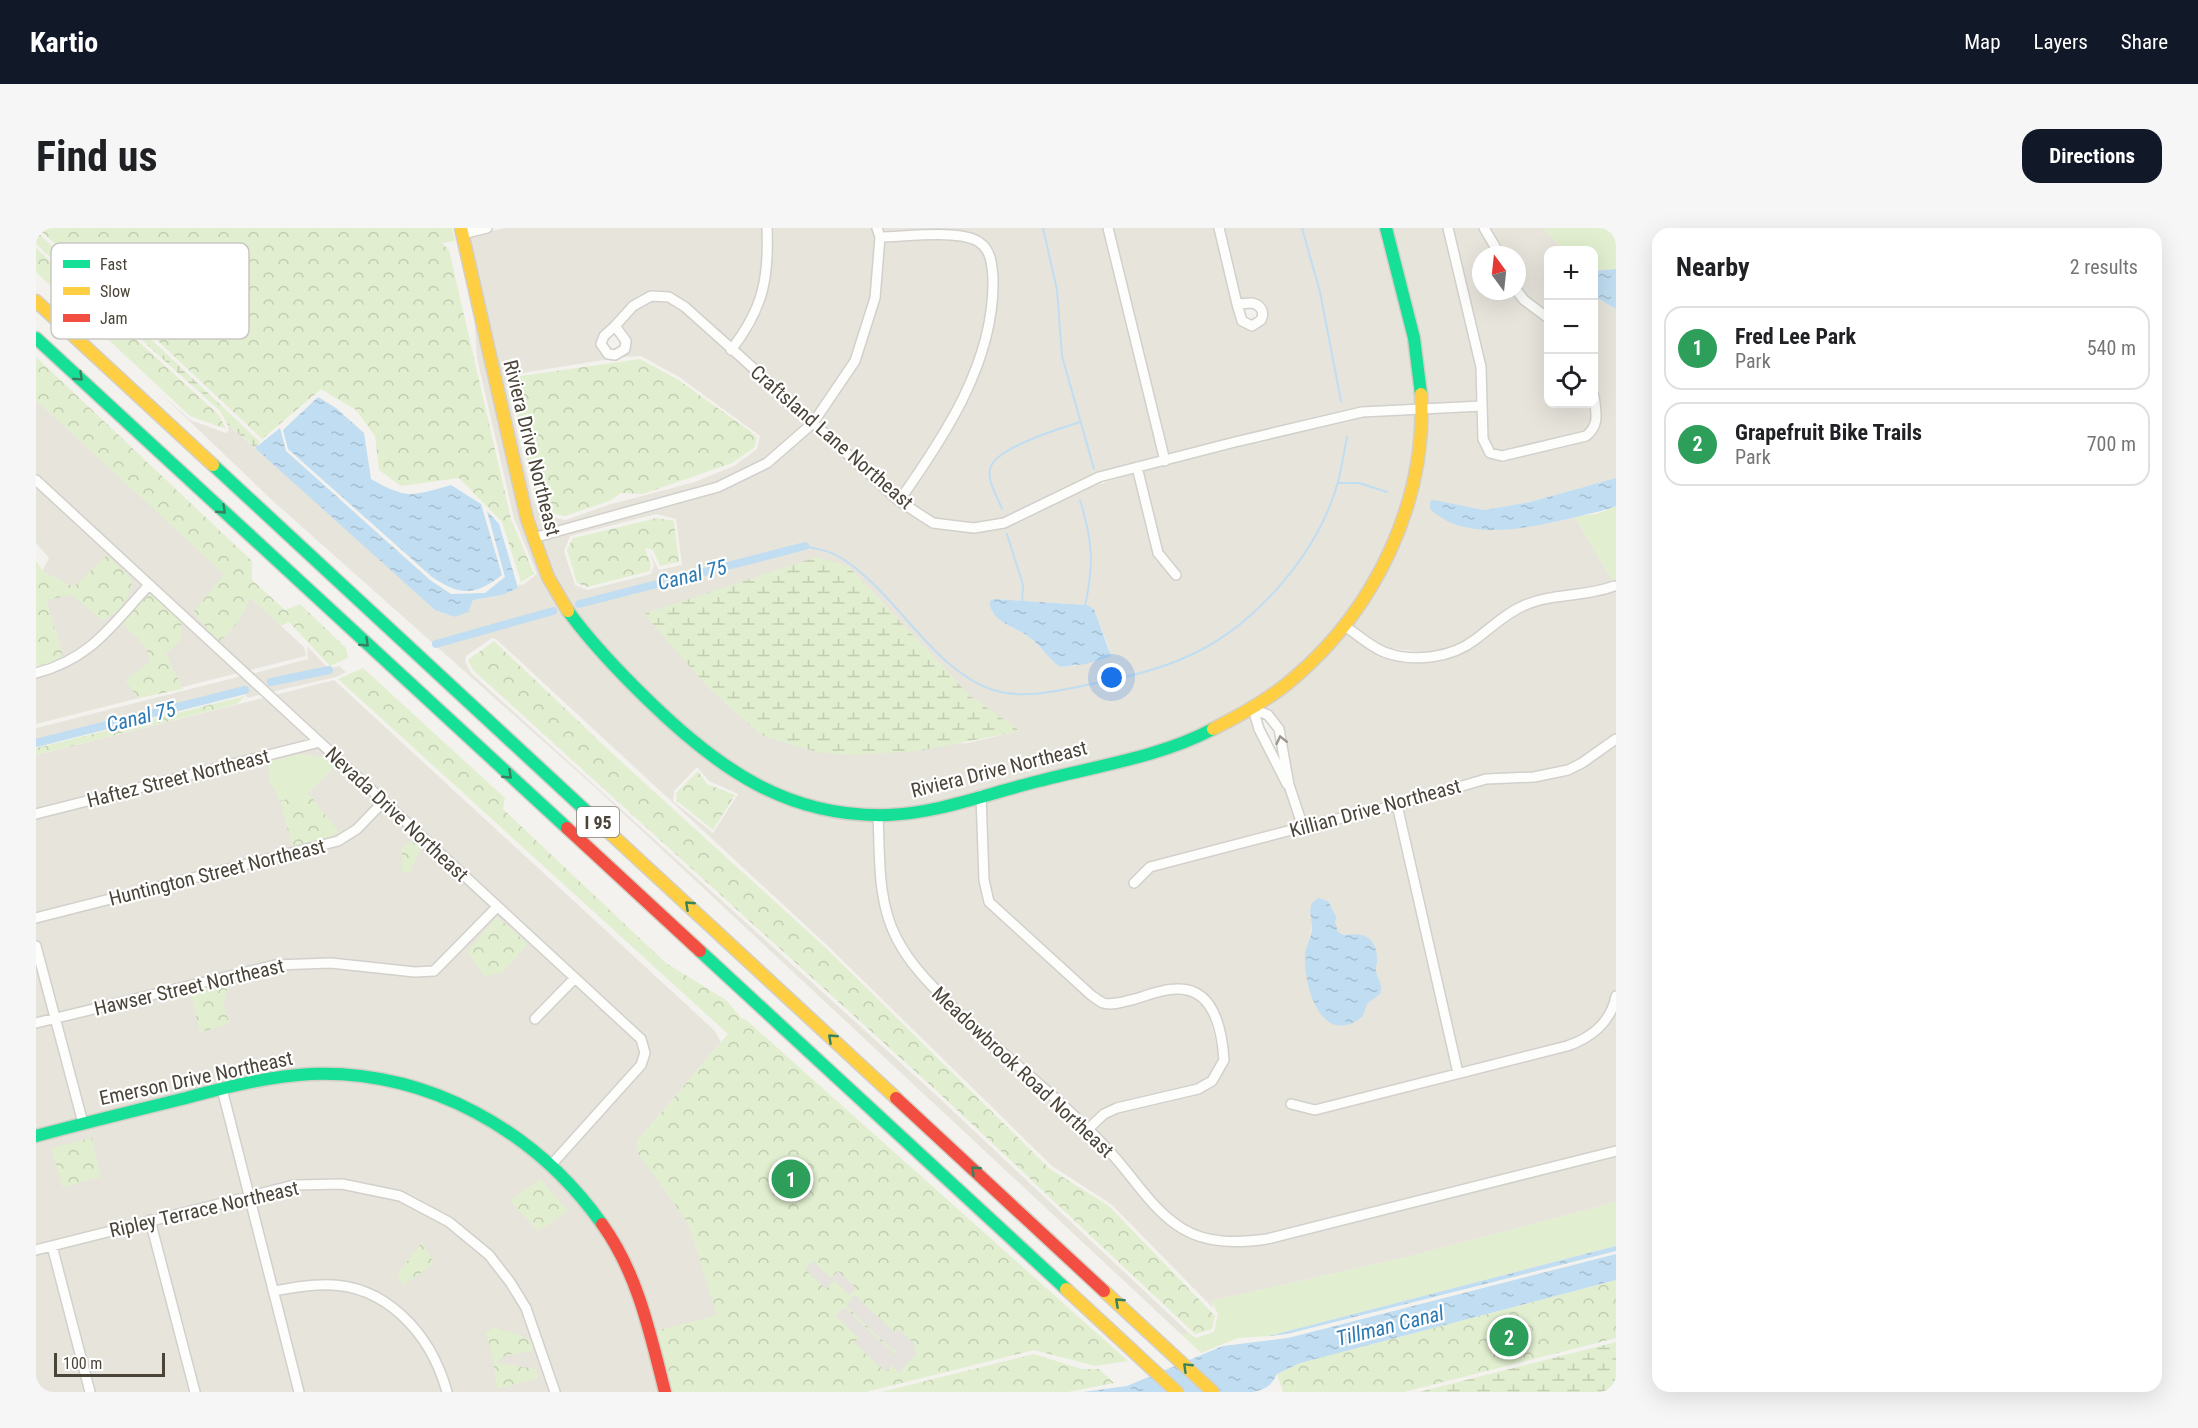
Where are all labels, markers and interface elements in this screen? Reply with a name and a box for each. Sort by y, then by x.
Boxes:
text: Kartio [30,26,98,59]
text: Map [1964,30,2001,54]
text: Layers [2034,30,2088,54]
text: Share [2121,30,2168,54]
button: Directions [2022,129,2162,183]
text: Find us [36,132,157,181]
legend [51,243,249,339]
north arrow [1472,246,1526,300]
map controls [1544,246,1598,408]
button: + [1544,246,1598,300]
text: Nearby [1676,252,1750,282]
text: Fast [100,255,127,274]
text: 2 results [2070,255,2138,279]
text: Slow [100,282,130,301]
button: − [1544,300,1598,354]
text: Jam [100,309,127,328]
text: Fred Lee Park [1735,324,1856,349]
text: 1 [1692,336,1703,360]
text: 540 m [2087,336,2136,360]
text: Park [1735,349,1771,373]
button: locate [1544,354,1598,408]
street label: Riviera Drive Northeast [499,357,566,539]
street label: Craftsland Lane Northeast [746,360,918,514]
one-way arrow [72,370,83,381]
text: Grapefruit Bike Trails [1735,420,1922,445]
text: 2 [1692,432,1703,456]
text: 700 m [2087,432,2136,456]
text: Park [1735,445,1771,469]
one-way arrow [215,503,225,514]
water label: Canal 75 [655,555,730,595]
one-way arrow [358,636,368,647]
your location [1097,663,1126,692]
water label: Canal 75 [104,697,179,737]
street label: Riviera Drive Northeast [908,735,1090,802]
one-way arrow [1276,735,1289,745]
street label: Nevada Drive Northeast [321,742,474,887]
street label: Haftez Street Northeast [84,744,272,812]
one-way arrow [501,768,512,779]
street label: Killian Drive Northeast [1287,774,1463,842]
road number: I 95 [577,807,619,837]
street label: Huntington Street Northeast [106,833,328,910]
one-way arrow [685,902,696,913]
street label: Hawser Street Northeast [92,953,286,1021]
street label: Meadowbrook Road Northeast [927,981,1119,1163]
one-way arrow [828,1034,839,1045]
street label: Emerson Drive Northeast [97,1046,295,1110]
pin: 1 [772,1156,810,1202]
one-way arrow [972,1166,982,1177]
street label: Ripley Terrace Northeast [107,1176,301,1242]
one-way arrow [1115,1299,1126,1310]
water label: Tillman Canal [1334,1301,1447,1351]
pin: 2 [1490,1314,1528,1360]
scale bar [54,1350,165,1378]
text: 100 m [63,1354,102,1373]
one-way arrow [1184,1363,1194,1374]

